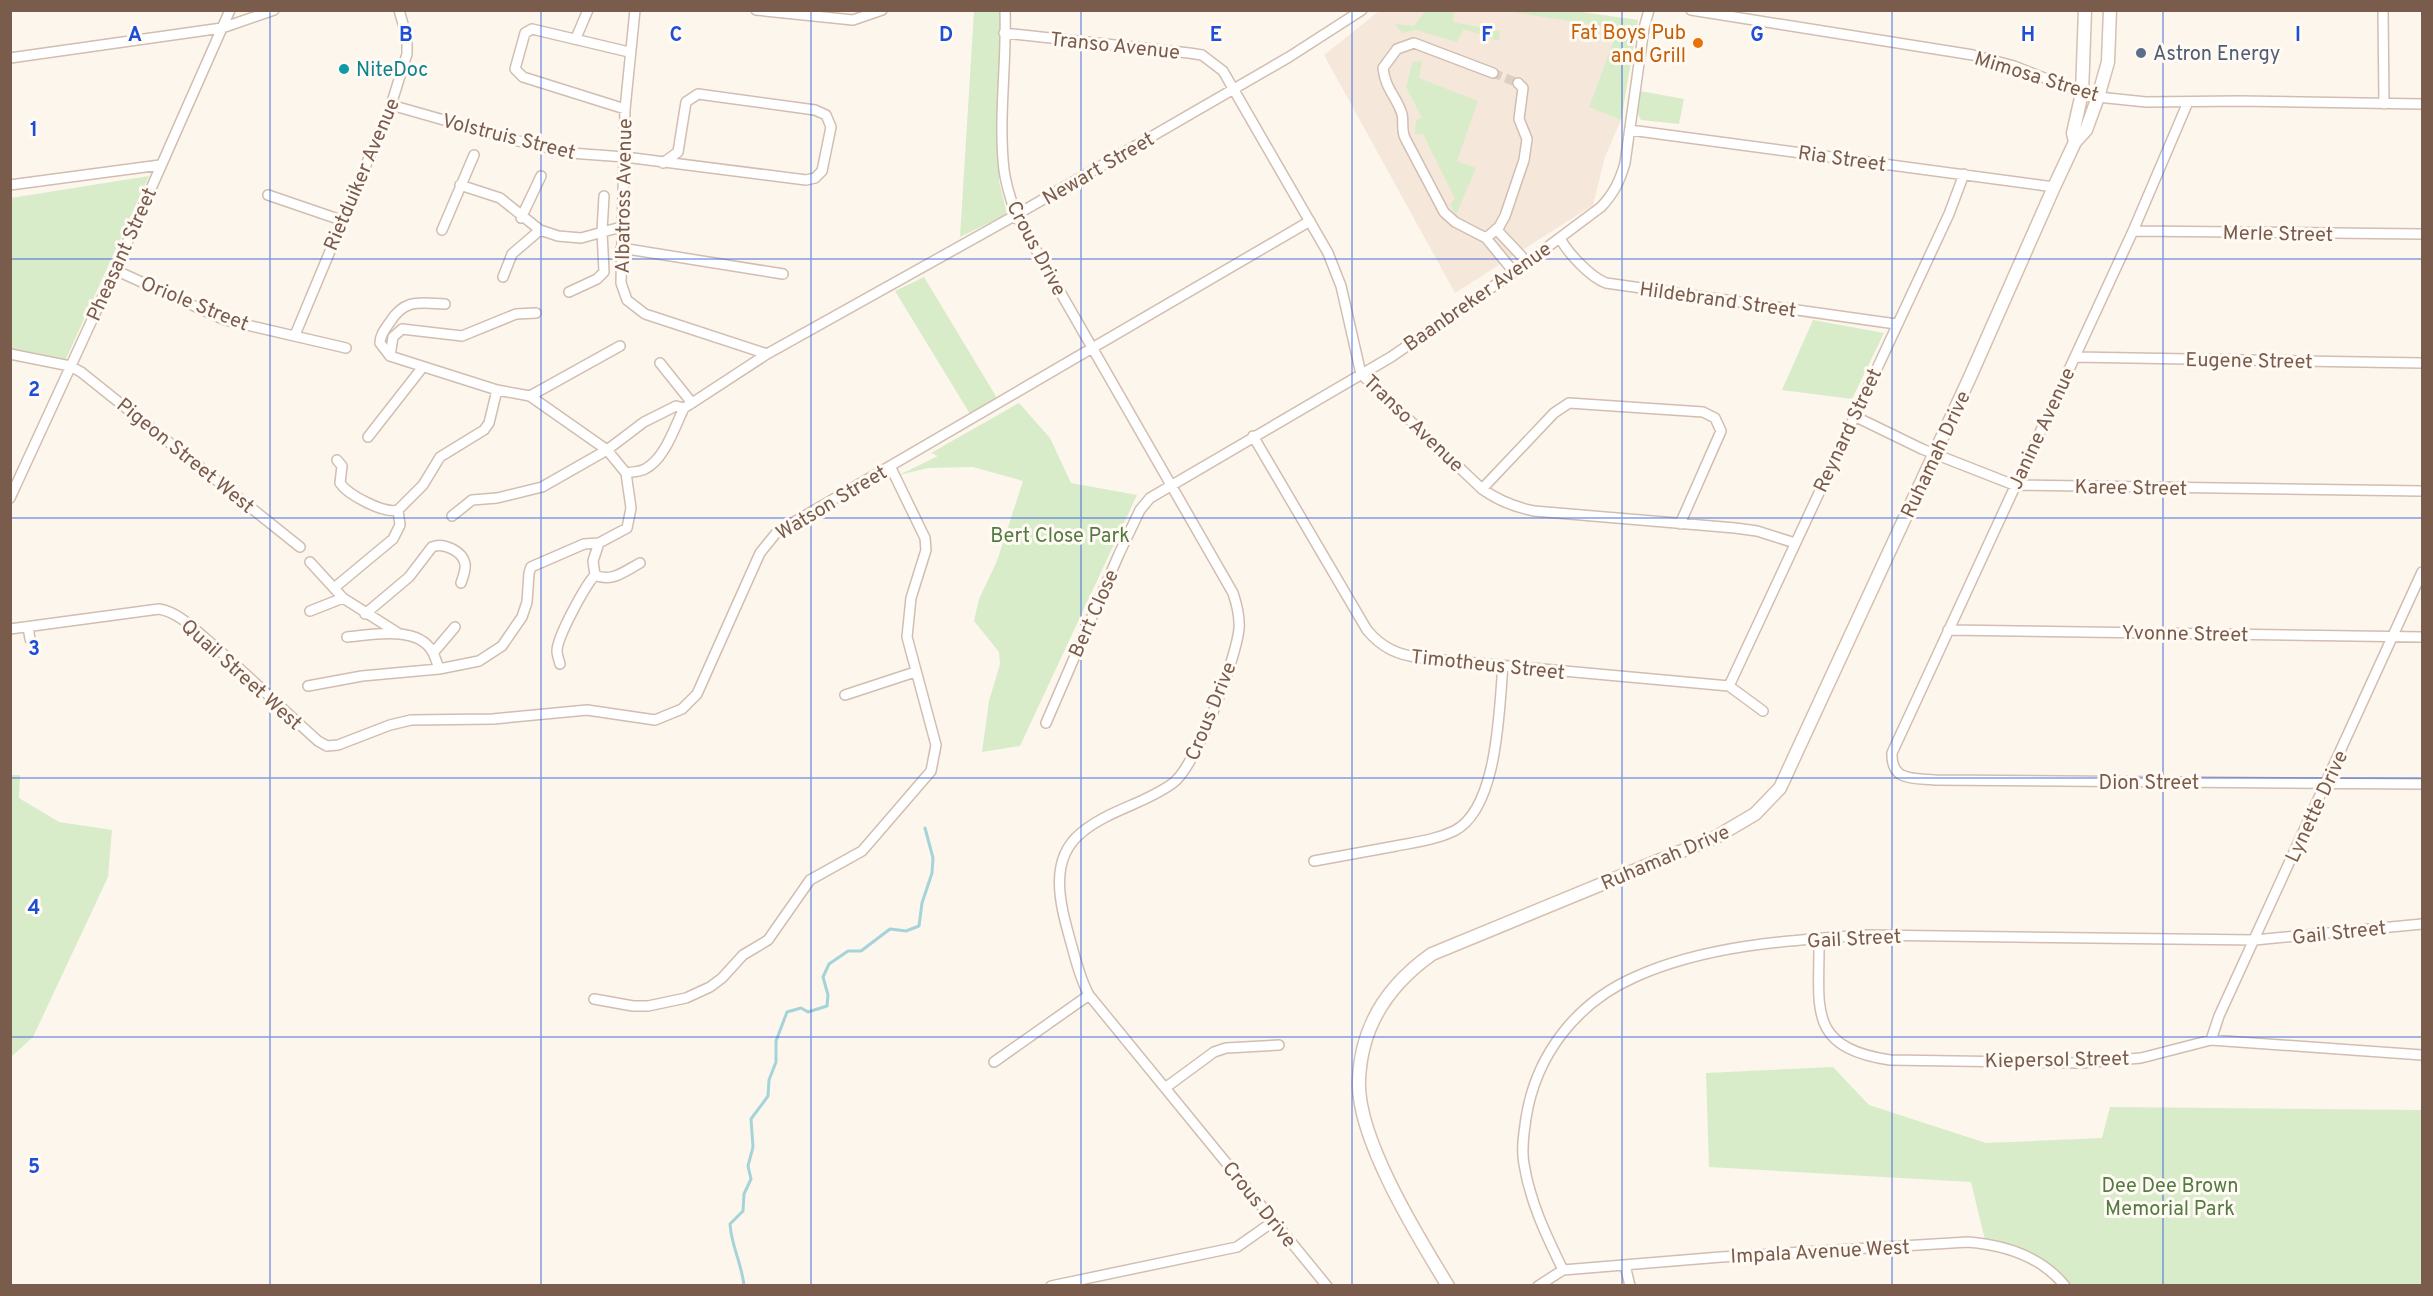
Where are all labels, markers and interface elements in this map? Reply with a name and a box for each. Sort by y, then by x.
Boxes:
place label: Fat Boys Pub and Grill [1570,21,1686,70]
text: A [128,23,142,49]
text: B [399,23,413,49]
text: C [670,23,682,49]
text: D [939,23,953,49]
text: E [1210,23,1222,49]
text: F [1481,23,1493,49]
text: G [1750,23,1764,49]
text: H [2021,23,2035,49]
text: I [2295,23,2301,49]
street label: Transo Avenue [1049,27,1181,67]
marker: Fat Boys Pub and Grill [1691,36,1705,50]
place label: Astron Energy [2153,42,2280,68]
marker: Astron Energy [2134,46,2148,60]
street label: Mimosa Street [1971,47,2102,109]
place label: NiteDoc [356,58,428,84]
marker: NiteDoc [337,62,351,76]
street label: Rietduiker Avenue [319,94,407,255]
street label: Volstruis Street [439,109,578,167]
text: 1 [30,118,38,144]
street label: Albatross Avenue [611,118,639,274]
street label: Newart Street [1038,127,1160,212]
street label: Ria Street [1796,141,1887,179]
street label: Pheasant Street [82,184,164,326]
street label: Crous Drive [999,197,1071,301]
street label: Merle Street [2222,221,2333,249]
street label: Baanbreker Avenue [1399,237,1557,358]
street label: Oriole Street [136,271,252,338]
street label: Hildebrand Street [1638,277,1798,325]
street label: Eugene Street [2185,348,2313,376]
street label: Reynard Street [1809,364,1889,497]
street label: Janine Avenue [2003,364,2082,494]
street label: Transo Avenue [1357,370,1469,479]
text: 2 [28,378,40,404]
street label: Ruhamah Drive [1896,387,1978,523]
street label: Pigeon Street West [110,393,259,520]
street label: Watson Street [772,460,892,547]
street label: Karee Street [2074,475,2187,503]
park label: Bert Close Park [990,524,1130,550]
street label: Bert Close [1064,566,1126,662]
street label: Quail Street West [175,614,307,737]
street label: Yvonne Street [2121,621,2249,649]
text: 3 [28,637,40,663]
street label: Timotheus Street [1409,645,1566,687]
street label: Crous Drive [1180,659,1243,765]
street label: Lynette Drive [2281,747,2355,867]
street label: Dion Street [2099,771,2199,797]
street label: Ruhamah Drive [1598,820,1734,898]
text: 4 [28,896,40,922]
street label: Gail Street [2291,916,2387,952]
street label: Gail Street [1806,925,1902,955]
street label: Kiepersol Street [1984,1047,2130,1075]
text: 5 [28,1155,40,1181]
street label: Crous Drive [1216,1157,1301,1254]
park label: Dee Dee Brown Memorial Park [2102,1174,2238,1223]
street label: Impala Avenue West [1730,1235,1910,1271]

